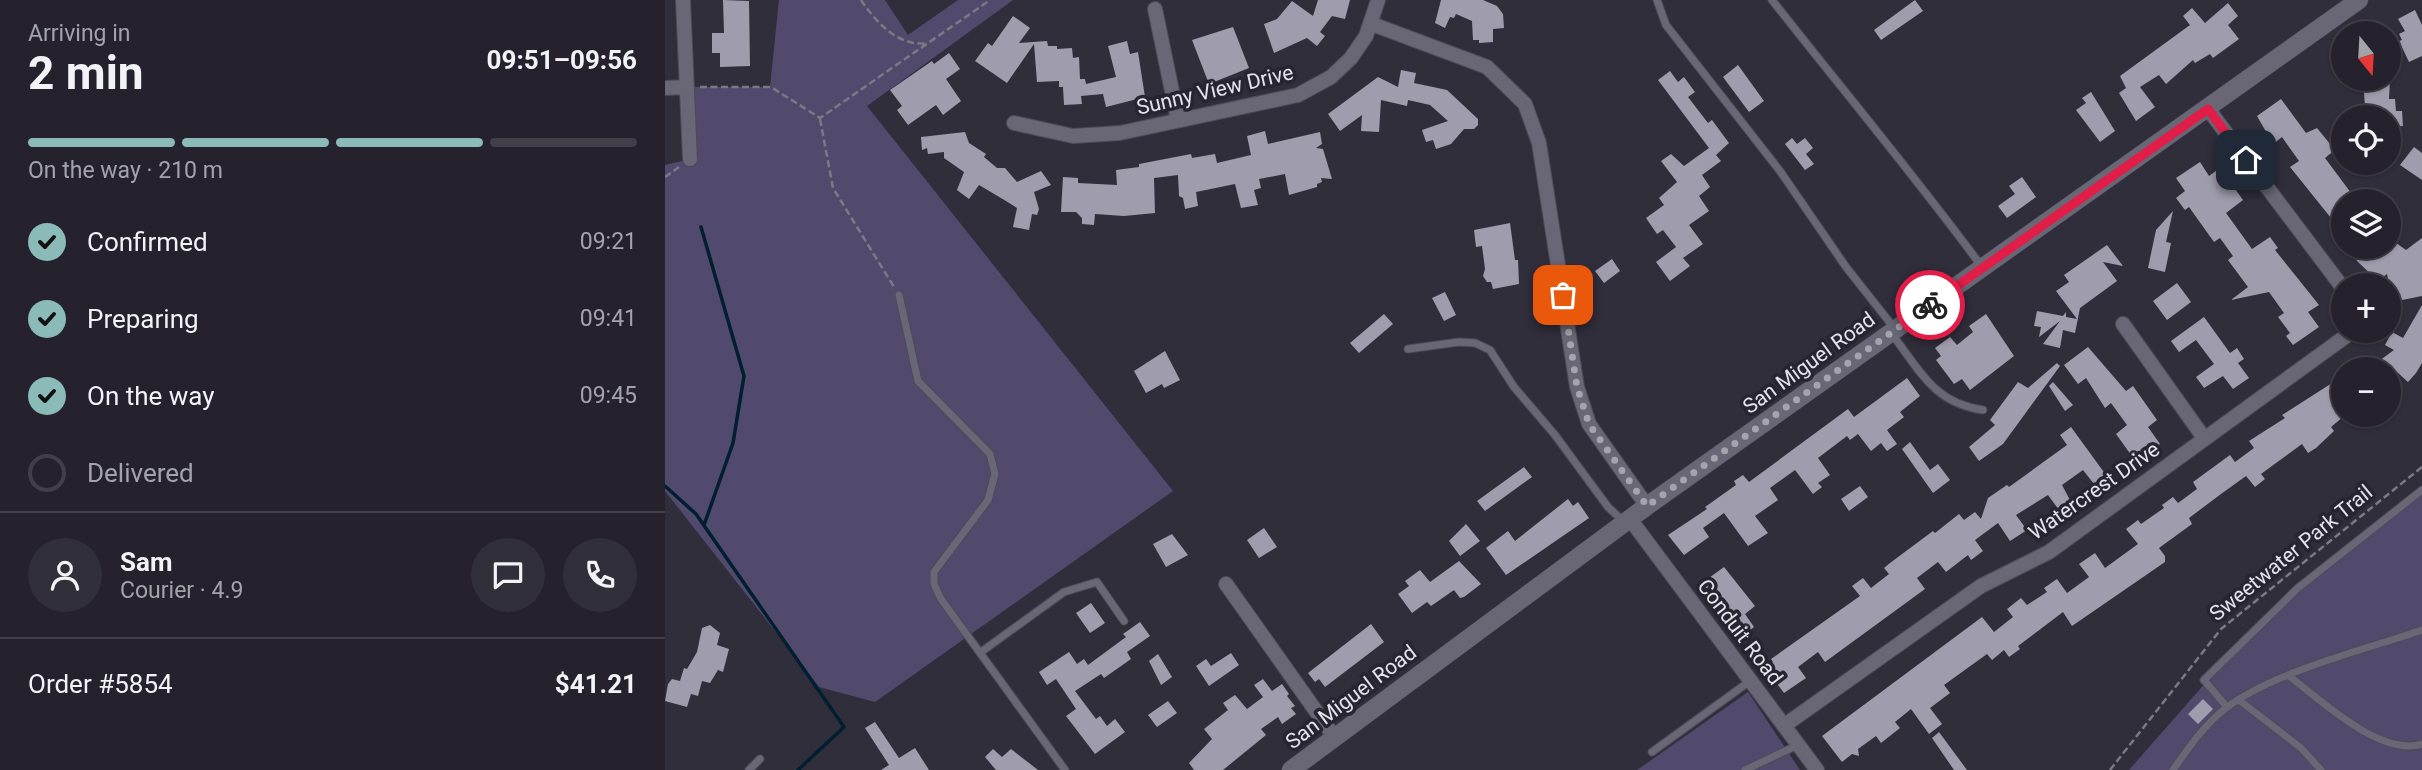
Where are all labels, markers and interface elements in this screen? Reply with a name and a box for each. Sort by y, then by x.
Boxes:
text: Arriving in [28,20,131,47]
north arrow [2331,21,2401,91]
map controls [2331,21,2401,427]
text: 09:51–09:56 [487,45,637,75]
text: 2 min [28,46,144,100]
street label: Sunny View Drive [1134,60,1296,120]
button: locate [2331,105,2401,175]
pin [2216,130,2276,190]
icon: home [2227,141,2265,179]
text: On the way · 210 m [28,157,223,184]
button: layers [2331,189,2401,259]
icon: check [28,223,66,261]
text: Confirmed [87,227,208,257]
text: 09:21 [580,228,637,255]
pin [1533,265,1593,325]
courier [1895,270,1965,340]
button: + [2331,273,2401,343]
icon: bag [1544,276,1582,314]
icon: bike [1911,286,1949,324]
icon: check [28,300,66,338]
text: Preparing [87,304,199,334]
text: 09:41 [580,305,637,332]
street label: San Miguel Road [1738,307,1880,419]
button: − [2331,357,2401,427]
icon: check [28,377,66,415]
text: On the way [87,381,215,411]
text: 09:45 [580,382,637,409]
street label: Watercrest Drive [2024,437,2164,545]
text: Delivered [87,458,194,488]
street label: Sweetwater Park Trail [2205,480,2377,626]
button: person [28,538,102,612]
button: chat [471,538,545,612]
button: phone [563,538,637,612]
text: Sam [120,547,172,577]
street label: Conduit Road [1692,574,1788,690]
text: Courier · 4.9 [120,577,243,604]
street label: San Miguel Road [1281,640,1421,754]
text: Order #5854 [28,669,173,699]
text: $41.21 [555,669,637,699]

